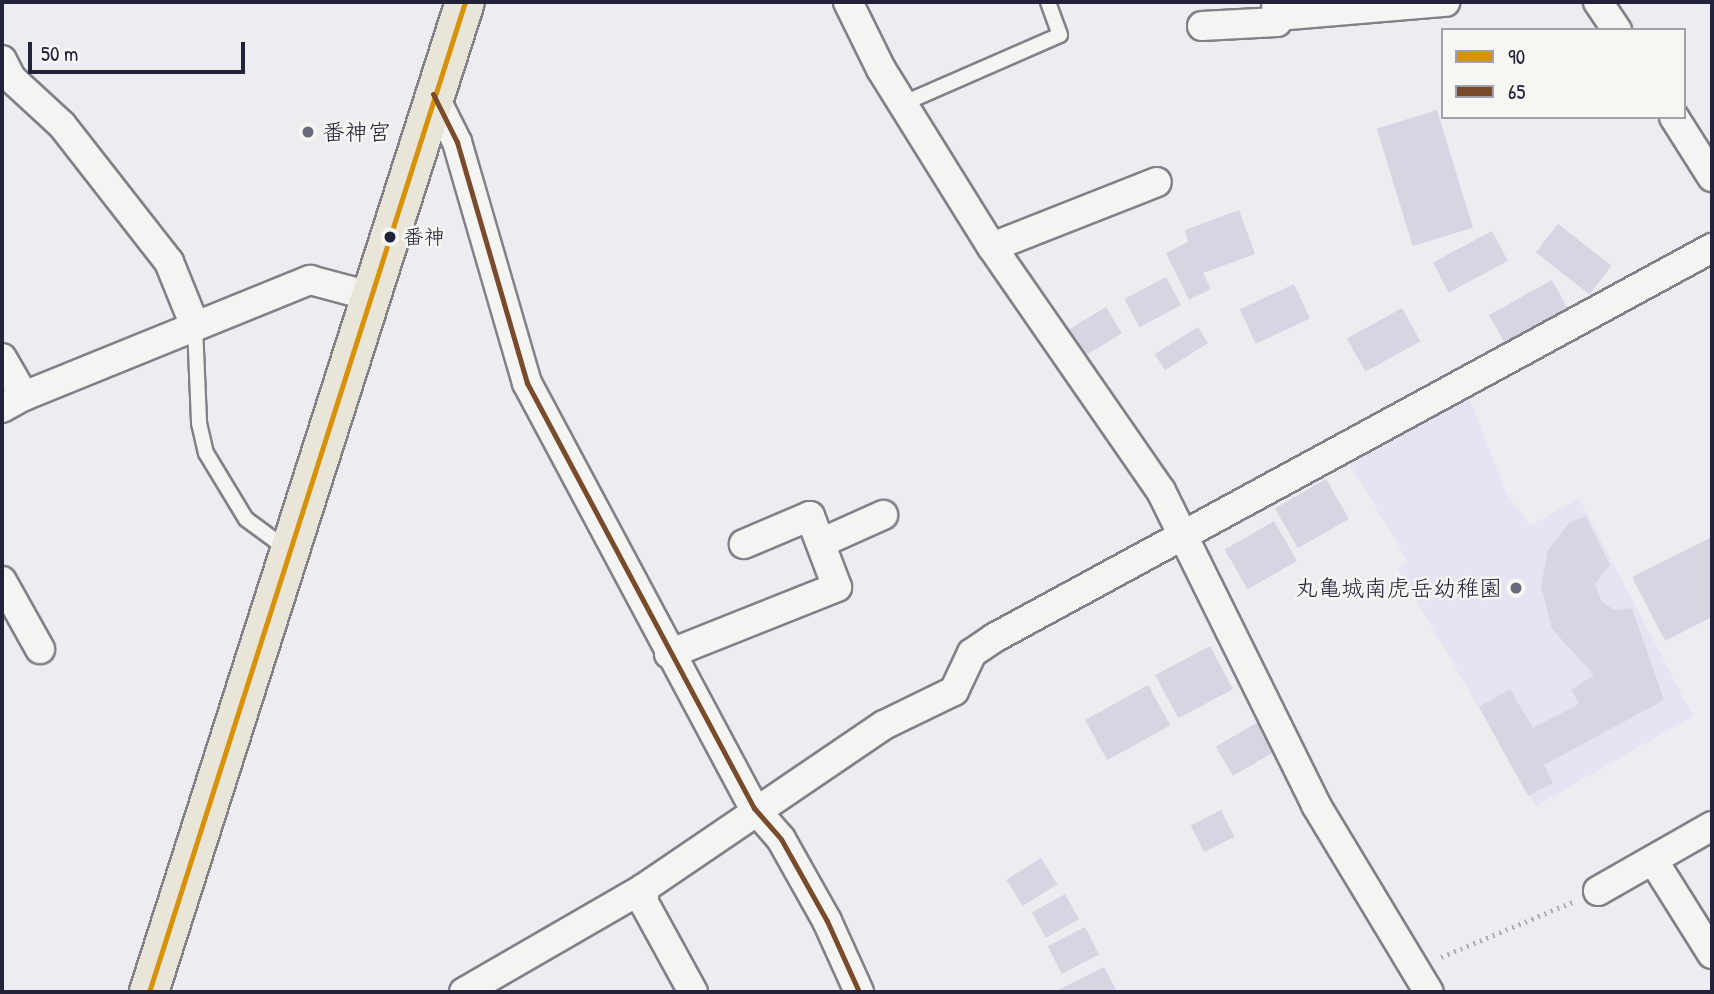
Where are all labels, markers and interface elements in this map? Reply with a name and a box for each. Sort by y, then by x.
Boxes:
scale bar [32,28,248,72]
legend [1441,28,1686,119]
text: 50 m [41,39,78,68]
text: 90 [1508,42,1525,71]
text: 65 [1508,77,1525,106]
place label: 番神宮 [322,118,391,146]
marker: 番神宮 [300,124,316,140]
place label: 番神 [403,224,445,250]
marker: 番神 [383,230,397,244]
place label: 丸亀城南虎岳幼稚園 [1295,574,1502,602]
marker: 丸亀城南虎岳幼稚園 [1508,580,1524,596]

